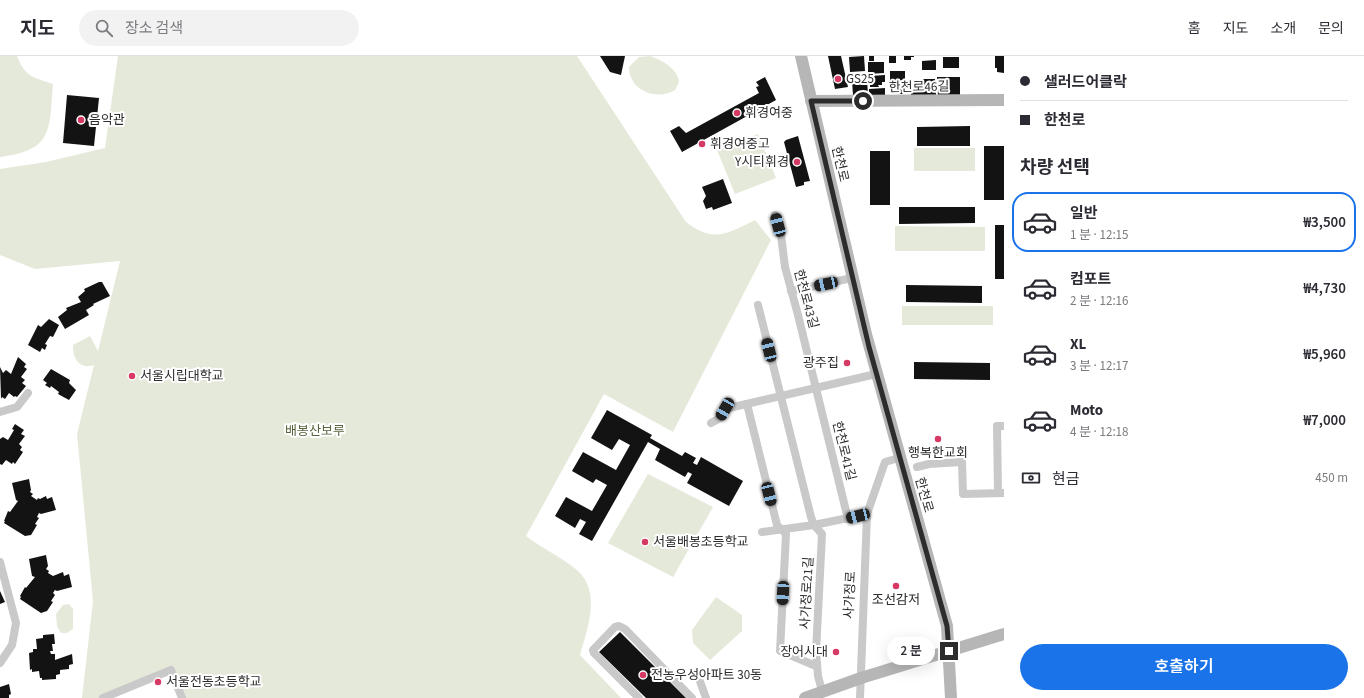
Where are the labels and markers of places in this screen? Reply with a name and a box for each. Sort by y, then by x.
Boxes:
place label: GS25 [846,70,874,88]
marker: GS25 [833,74,843,84]
place label: 휘경여중 [745,104,793,122]
marker: 휘경여중 [732,108,742,118]
place label: 음악관 [89,111,125,129]
marker: 음악관 [76,115,86,125]
place label: 휘경여중고 [710,135,770,153]
marker: 휘경여중고 [697,139,707,149]
place label: Y시티휘경 [734,153,789,171]
marker: Y시티휘경 [792,157,802,167]
place label: 광주집 [803,354,839,372]
marker: 광주집 [842,358,852,368]
place label: 서울시립대학교 [140,367,224,385]
marker: 서울시립대학교 [127,371,137,381]
marker: 행복한교회 [933,434,943,444]
place label: 행복한교회 [908,444,968,462]
place label: 서울배봉초등학교 [653,533,749,551]
marker: 서울배봉초등학교 [640,537,650,547]
marker: 조선감저 [891,581,901,591]
place label: 조선감저 [872,591,920,609]
place label: 장어시대 [780,643,828,661]
marker: 장어시대 [831,647,841,657]
place label: 전농우성아파트 30동 [651,666,762,684]
marker: 전농우성아파트 30동 [638,670,648,680]
place label: 서울전동초등학교 [166,673,262,691]
marker: 서울전동초등학교 [153,677,163,687]

